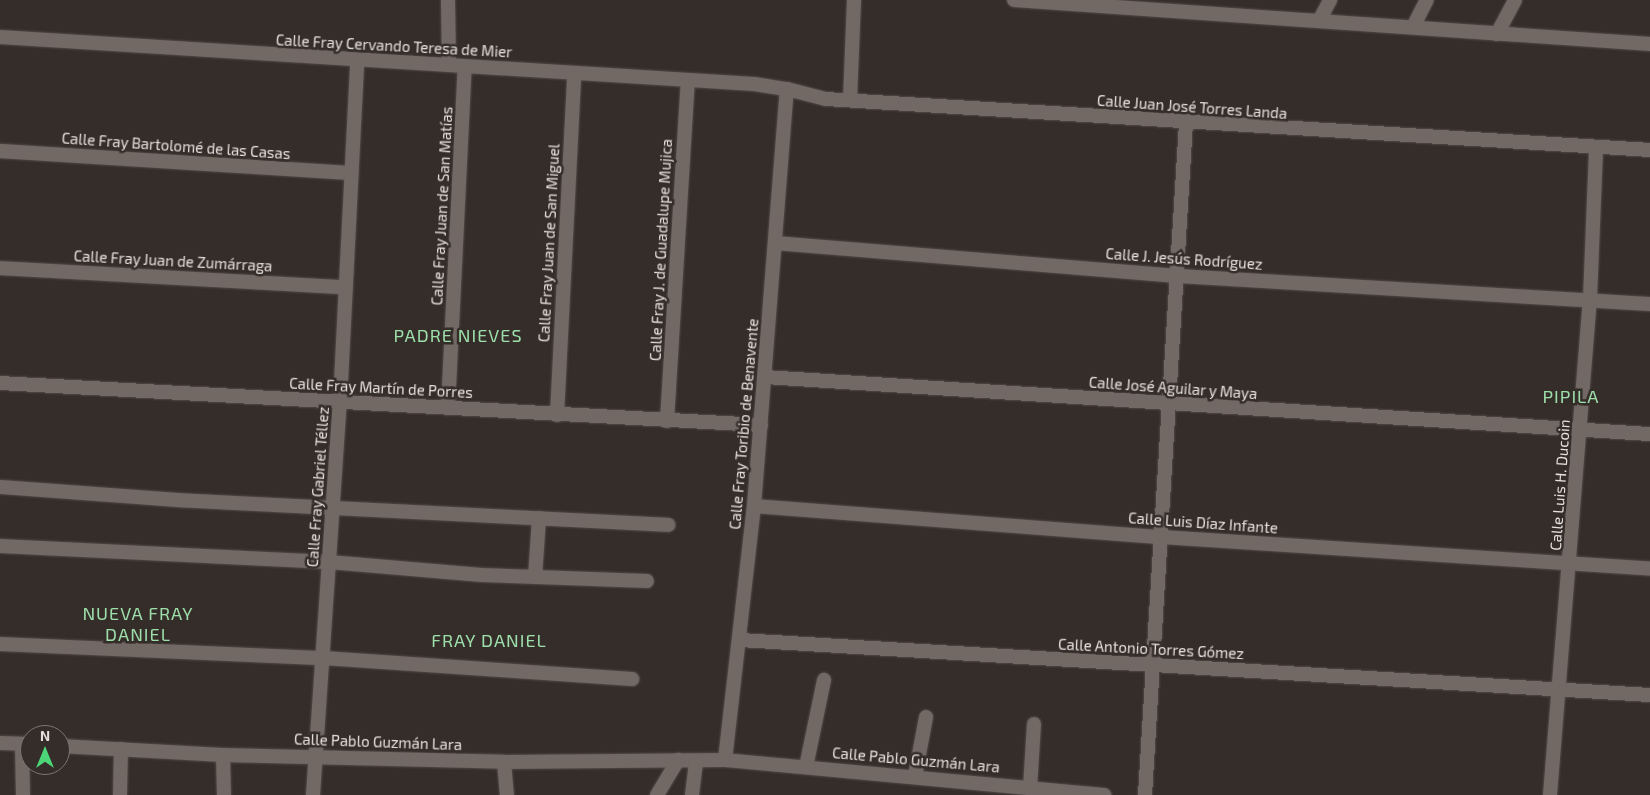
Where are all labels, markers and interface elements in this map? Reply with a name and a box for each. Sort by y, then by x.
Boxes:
street label: Calle Fray Cervando Teresa de Mier [275,31,513,61]
street label: Calle Juan José Torres Landa [1096,91,1288,123]
street label: Calle Fray Juan de San Matías [428,106,456,306]
street label: Calle Fray Bartolomé de las Casas [61,129,291,163]
street label: Calle Fray J. de Guadalupe Mujica [646,138,676,362]
street label: Calle Fray Juan de San Miguel [535,143,563,343]
street label: Calle J. Jesús Rodríguez [1105,245,1263,273]
street label: Calle Fray Juan de Zumárraga [73,247,273,275]
street label: Calle Fray Toribio de Benavente [726,317,762,531]
district label: PADRE NIEVES [392,324,524,346]
street label: Calle José Aguilar y Maya [1087,373,1259,403]
street label: Calle Fray Martín de Porres [289,374,473,402]
district label: PIPILA [1542,385,1600,407]
street label: Calle Fray Gabriel Téllez [303,406,333,568]
street label: Calle Luis H. Ducoin [1546,419,1574,551]
street label: Calle Luis Díaz Infante [1128,509,1278,537]
district label: NUEVA FRAY DANIEL [81,603,195,646]
district label: FRAY DANIEL [430,629,548,651]
street label: Calle Antonio Torres Gómez [1057,635,1245,663]
north arrow [20,725,70,775]
text: N [40,727,50,744]
street label: Calle Pablo Guzmán Lara [294,730,462,754]
street label: Calle Pablo Guzmán Lara [831,744,1001,776]

